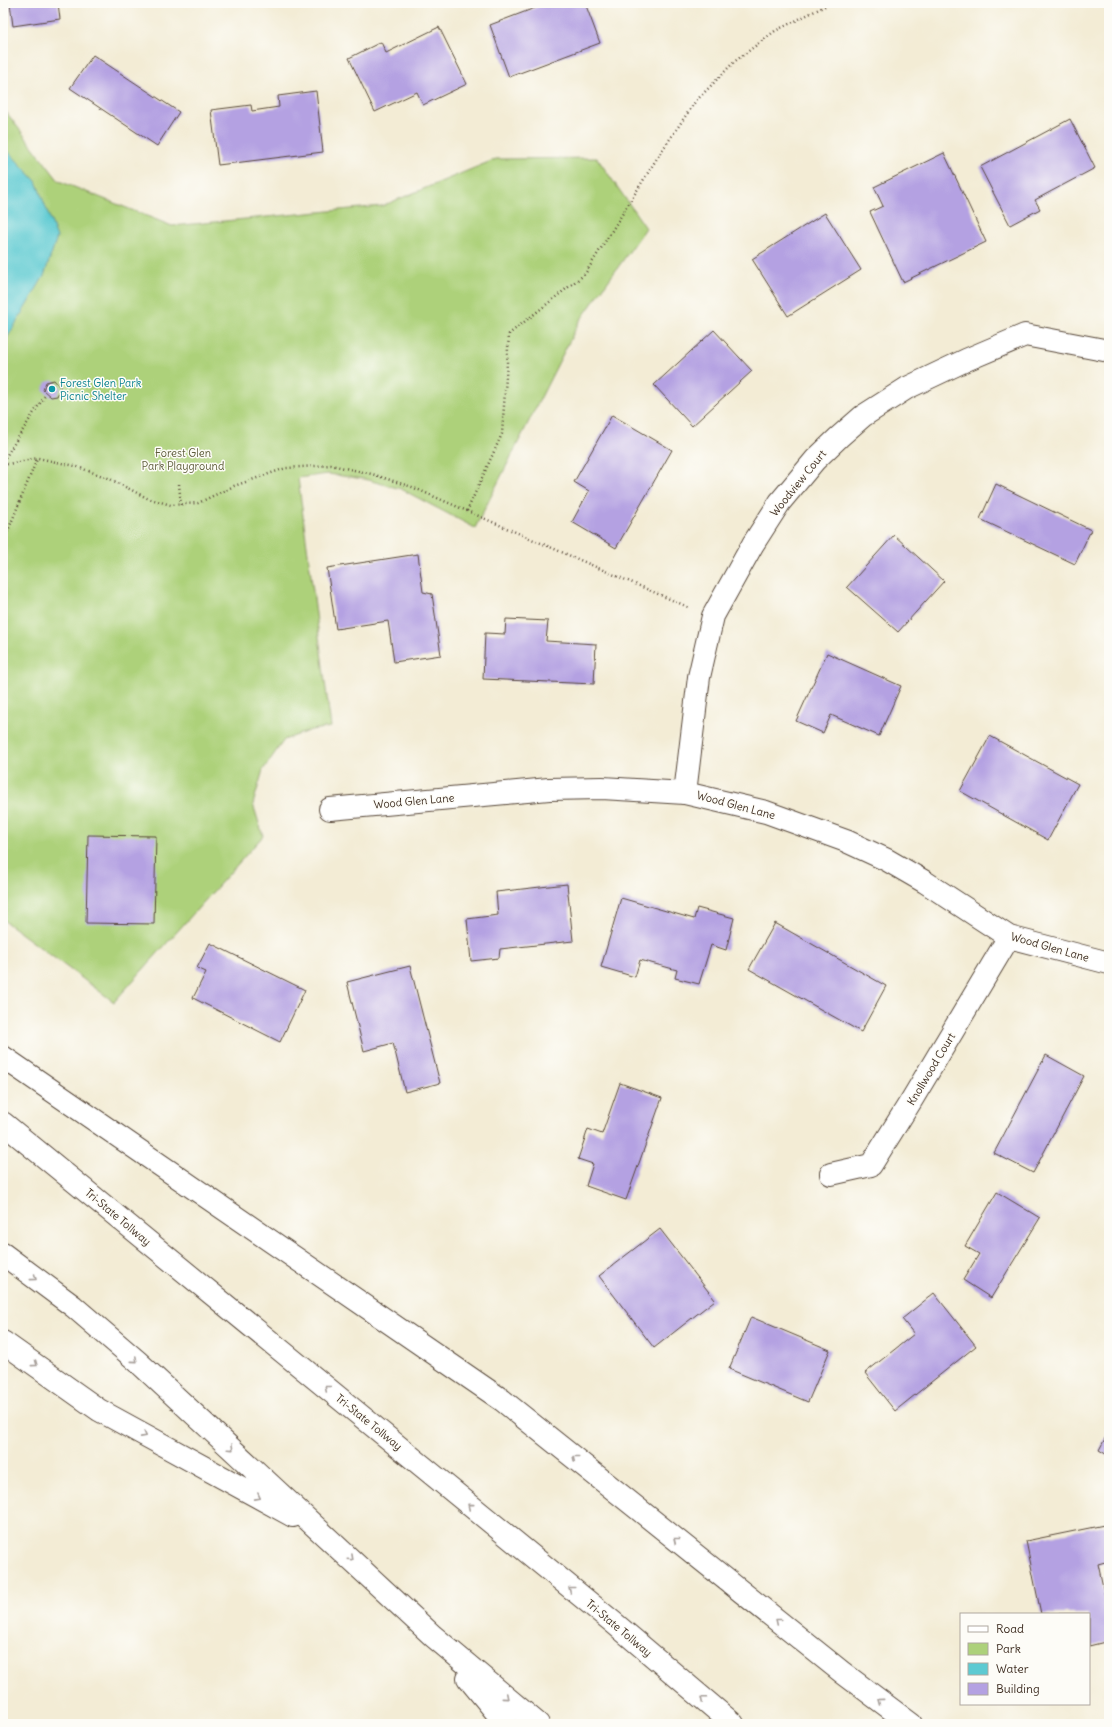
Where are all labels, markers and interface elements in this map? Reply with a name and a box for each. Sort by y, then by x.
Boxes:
place label: Forest Glen Park Picnic Shelter [60,376,142,403]
marker: Forest Glen Park Picnic Shelter [47,384,57,394]
park label: Forest Glen Park Playground [142,446,225,473]
street label: Woodview Court [767,447,829,519]
street label: Wood Glen Lane [695,788,777,822]
street label: Wood Glen Lane [373,790,455,811]
street label: Wood Glen Lane [1009,929,1091,965]
street label: Knollwood Court [904,1030,958,1108]
street label: Tri-State Tollway [82,1185,154,1249]
one-way arrow [30,1273,37,1280]
one-way arrow [130,1355,138,1363]
one-way arrow [30,1360,37,1367]
one-way arrow [324,1385,331,1392]
street label: Tri-State Tollway [333,1391,405,1453]
one-way arrow [140,1430,147,1437]
one-way arrow [226,1443,234,1450]
one-way arrow [572,1456,579,1463]
one-way arrow [254,1492,261,1499]
one-way arrow [468,1504,475,1511]
one-way arrow [674,1537,681,1544]
one-way arrow [346,1553,354,1561]
one-way arrow [568,1586,575,1593]
street label: Tri-State Tollway [583,1596,655,1660]
legend [960,1613,1090,1705]
one-way arrow [775,1618,782,1625]
text: Road [996,1621,1024,1636]
text: Park [996,1641,1021,1656]
text: Water [996,1661,1029,1676]
text: Building [996,1681,1040,1696]
one-way arrow [501,1692,509,1699]
one-way arrow [700,1696,708,1703]
one-way arrow [877,1698,884,1706]

